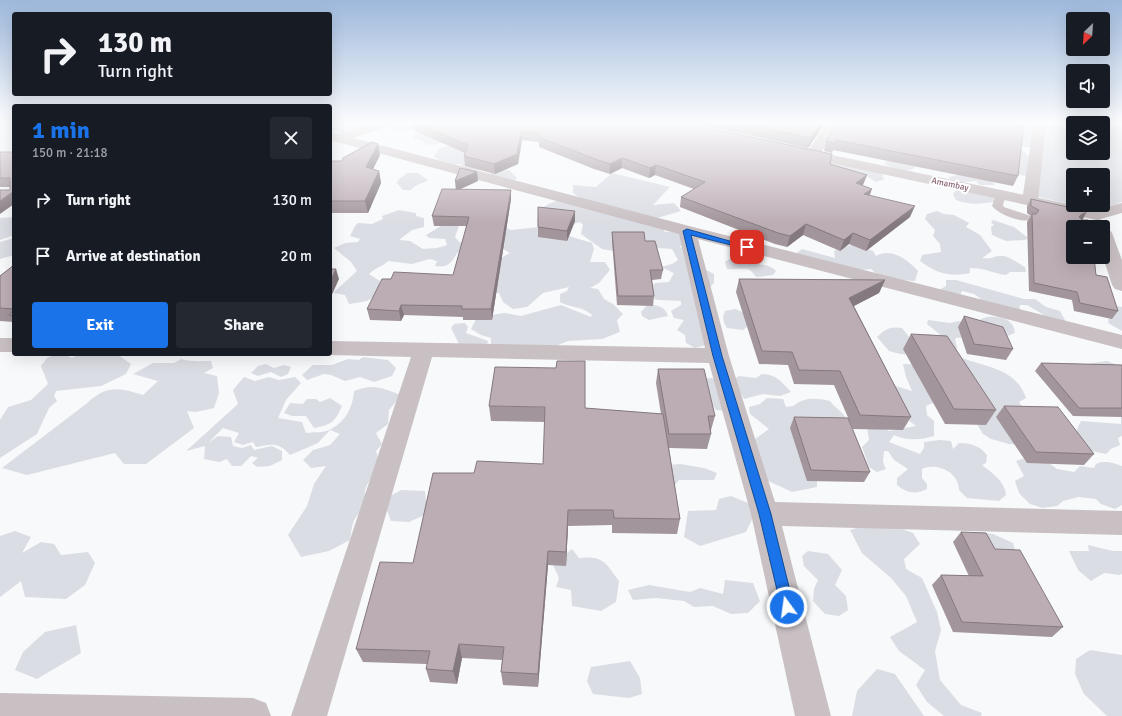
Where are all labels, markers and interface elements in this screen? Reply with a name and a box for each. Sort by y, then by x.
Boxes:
north arrow [1066,12,1110,56]
map controls [1066,12,1110,264]
text: 130 m [98,26,172,60]
icon: right [32,28,84,80]
text: Turn right [98,60,173,82]
button: sound [1066,64,1110,108]
text: 1 min [32,115,90,145]
button: layers [1066,116,1110,160]
button: close [270,117,312,159]
text: 150 m · 21:18 [32,145,108,161]
button: + [1066,168,1110,212]
street label: Amambay [930,175,970,194]
icon: right [32,189,54,211]
text: Turn right [66,191,131,209]
text: 130 m [272,191,312,209]
button: − [1066,220,1110,264]
pin [730,230,764,264]
icon: arrive [736,236,758,258]
icon: arrive [32,245,54,267]
text: Arrive at destination [66,247,201,265]
text: 20 m [281,247,312,265]
button: Exit [32,302,168,348]
button: Share [176,302,312,348]
position arrow [766,586,808,628]

